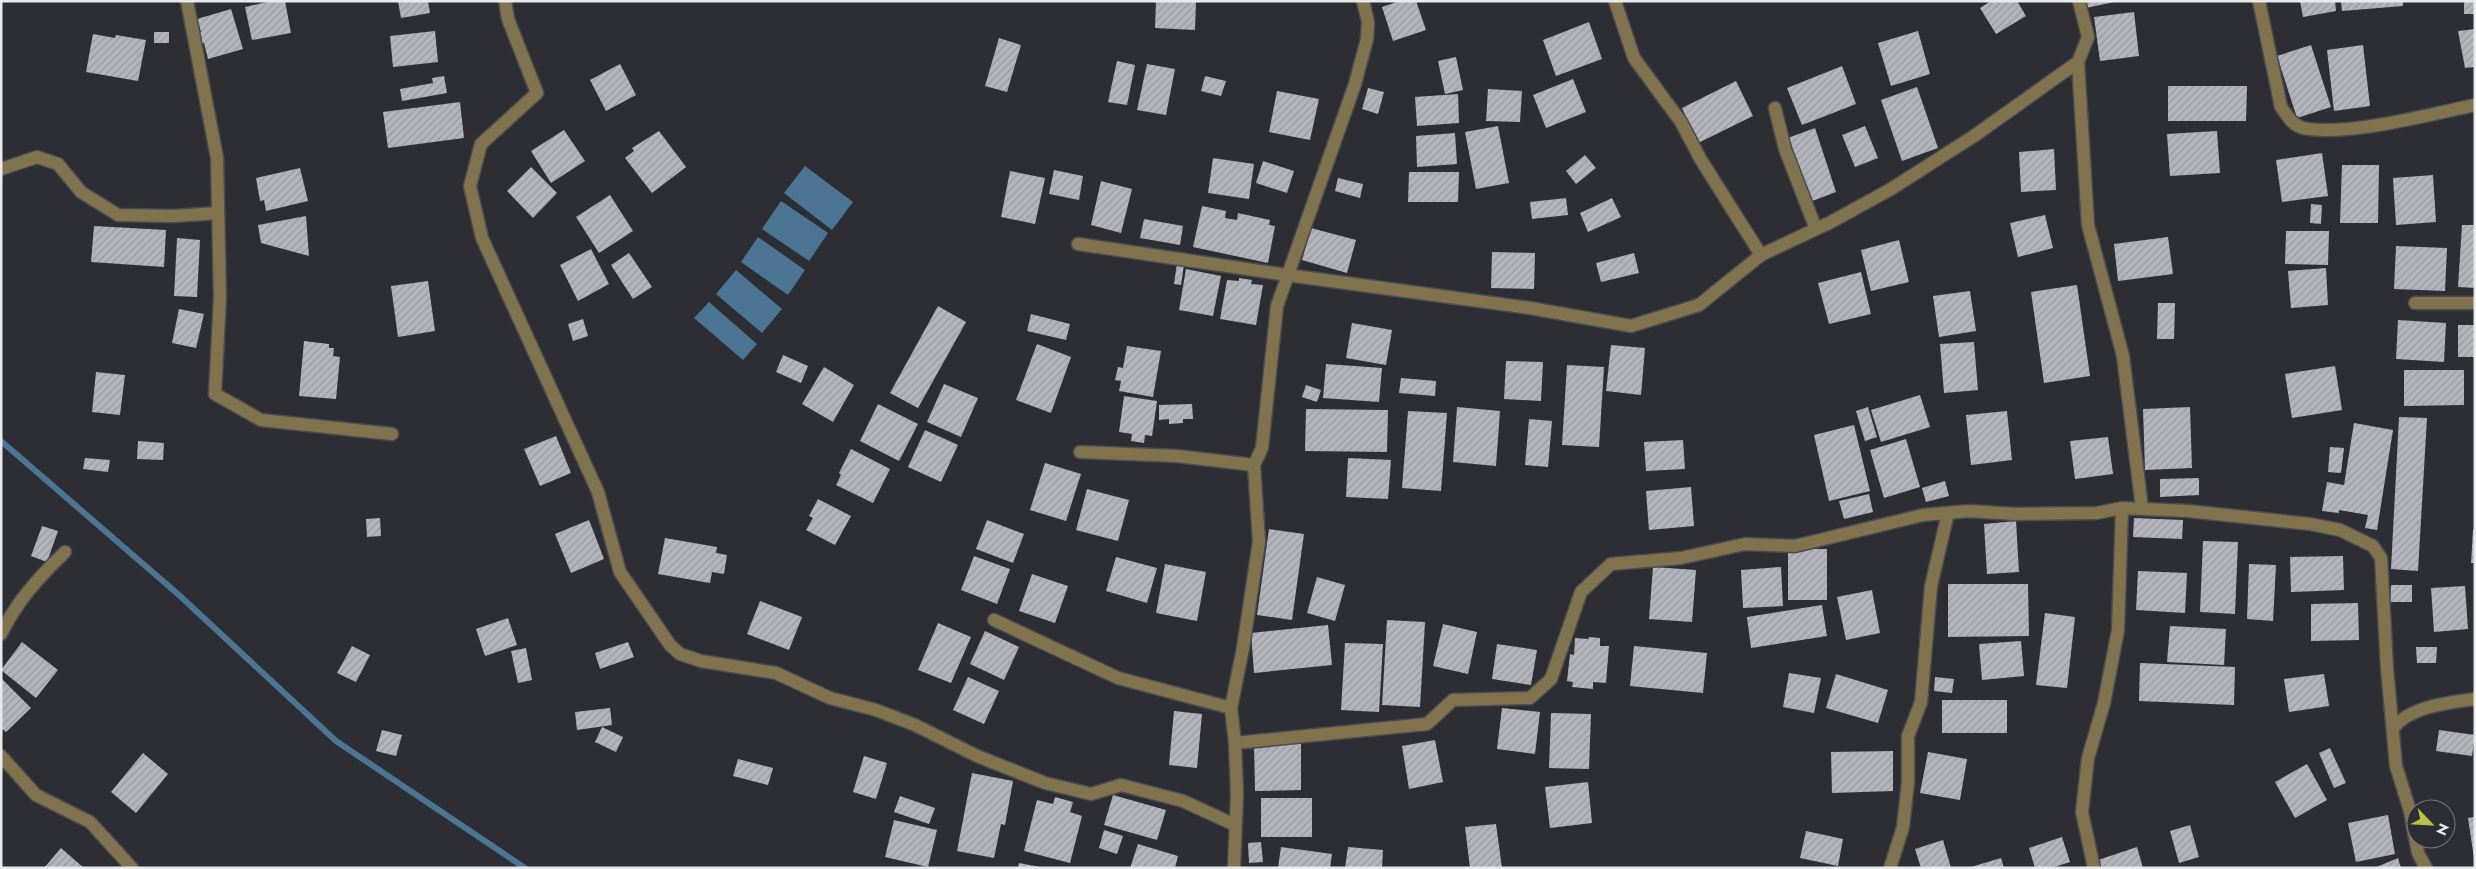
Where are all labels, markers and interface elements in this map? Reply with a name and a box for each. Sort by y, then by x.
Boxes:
north arrow [2406,799,2456,849]
text: N [2431,820,2454,839]

